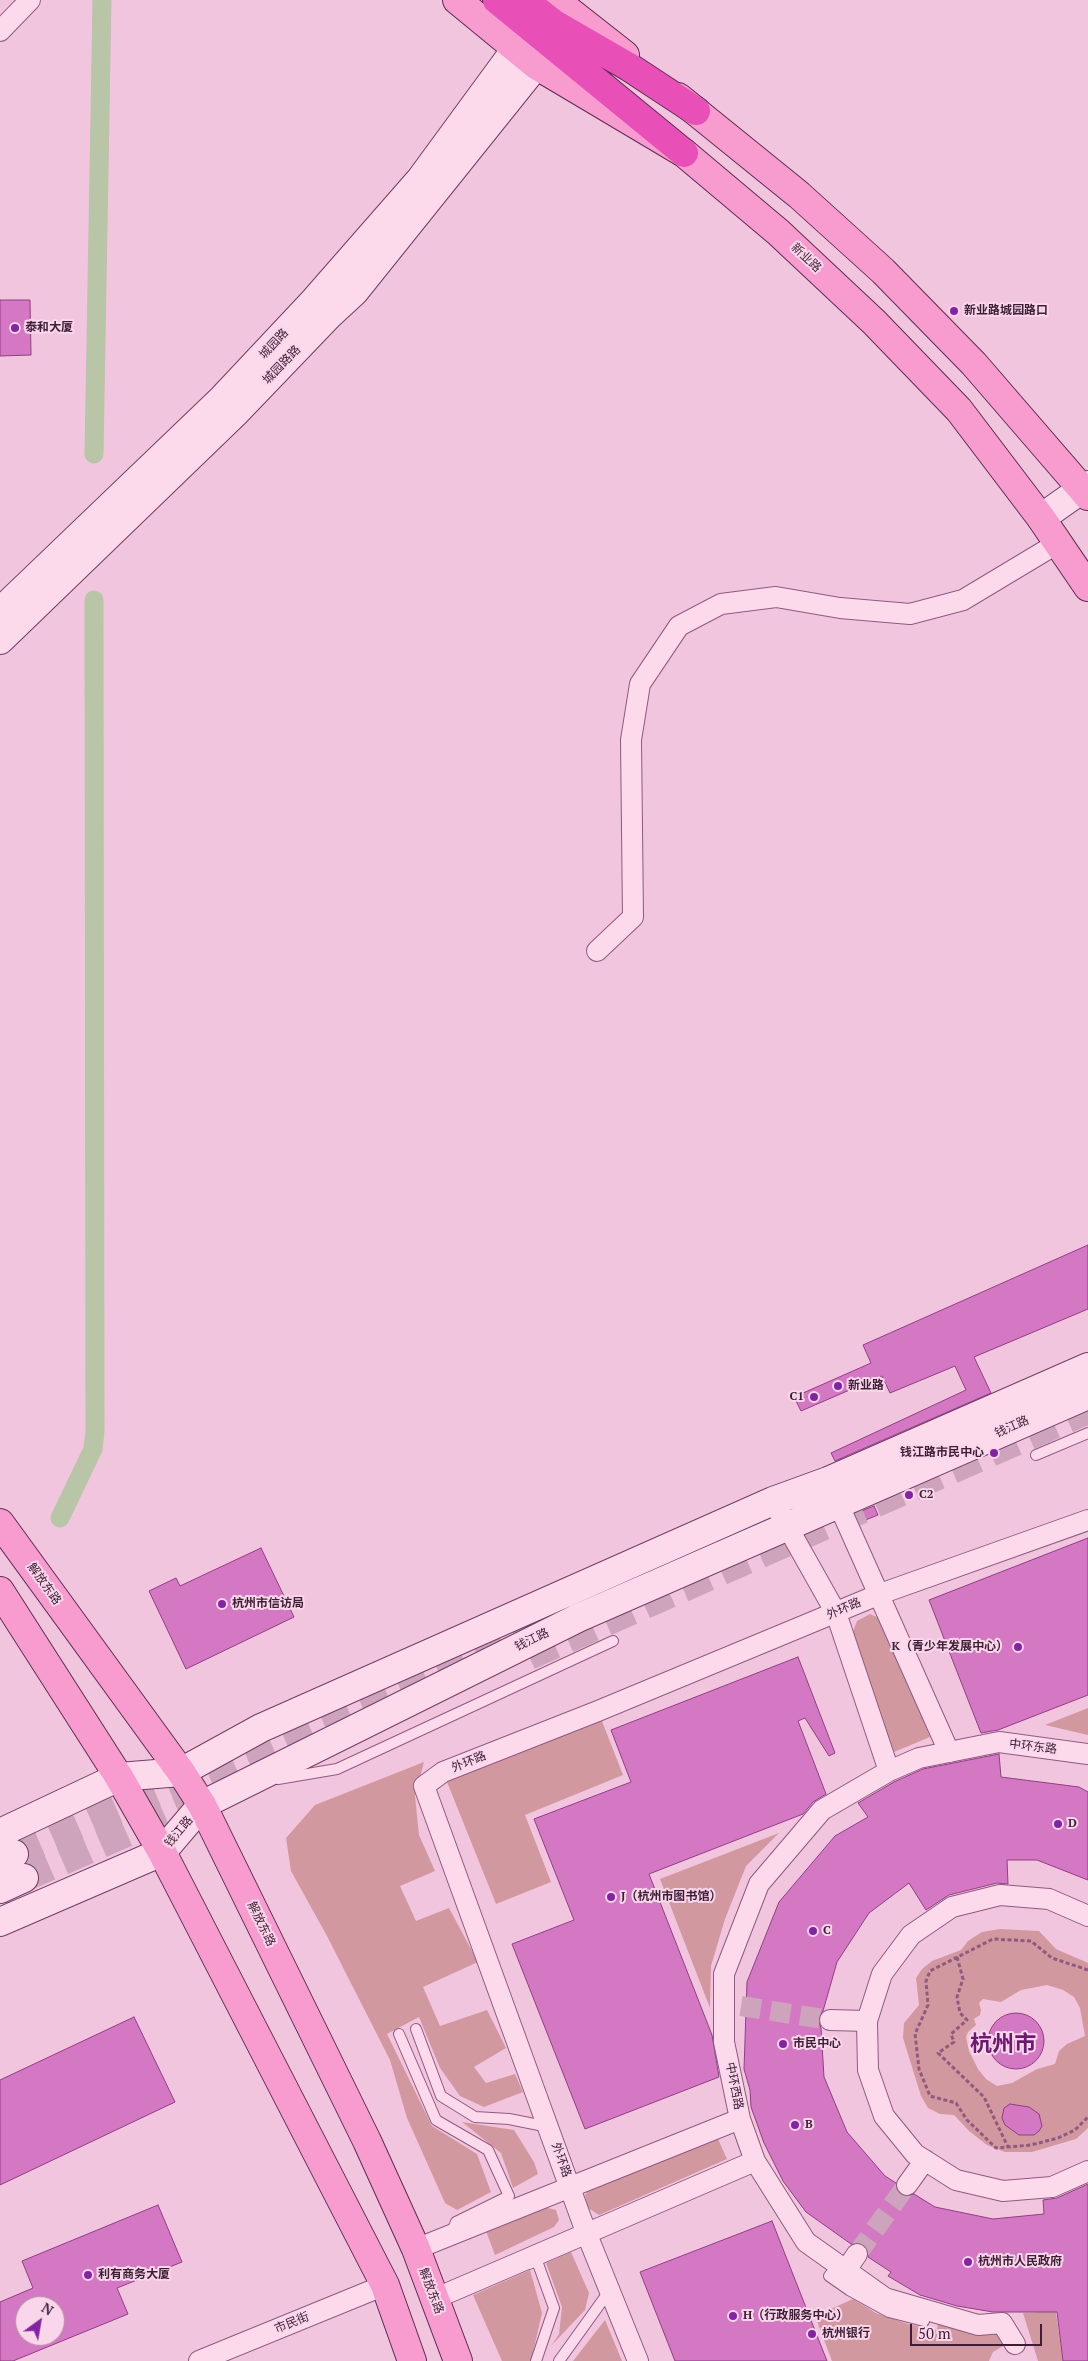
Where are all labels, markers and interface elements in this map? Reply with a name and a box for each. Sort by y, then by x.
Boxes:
street label: 新业路 [788,240,824,276]
place label: 新业路城园路口 [964,304,1048,318]
marker: 新业路城园路口 [948,305,960,317]
place label: 泰和大厦 [25,321,73,335]
marker: 泰和大厦 [9,322,21,334]
street label: 城园路 [256,326,292,362]
street label: 城园路路 [260,343,304,387]
place label: 新业路 [848,1379,884,1393]
marker: 新业路 [832,1380,844,1392]
place label: C1 [789,1390,804,1404]
marker: C1 [808,1391,820,1403]
street label: 钱江路 [993,1413,1031,1441]
place label: 钱江路市民中心 [900,1446,984,1460]
marker: 钱江路市民中心 [988,1447,1000,1459]
place label: C2 [919,1488,934,1502]
marker: C2 [903,1489,915,1501]
street label: 解放东路 [24,1560,64,1608]
street label: 外环路 [825,1595,863,1623]
place label: 杭州市信访局 [232,1597,304,1611]
marker: 杭州市信访局 [216,1598,228,1610]
street label: 钱江路 [513,1626,551,1654]
place label: K（青少年发展中心） [891,1640,1008,1654]
marker: K（青少年发展中心） [1012,1641,1024,1653]
street label: 中环东路 [1008,1737,1058,1757]
street label: 外环路 [450,1749,488,1775]
street label: 钱江路 [162,1814,196,1850]
place label: D [1068,1817,1077,1831]
marker: D [1052,1818,1064,1830]
place label: J（杭州市图书馆） [621,1890,721,1904]
marker: J（杭州市图书馆） [605,1891,617,1903]
street label: 解放东路 [244,1899,278,1949]
place label: C [823,1924,831,1938]
marker: C [807,1925,819,1937]
district label: 杭州市 [970,2032,1036,2058]
place label: 市民中心 [793,2037,841,2051]
marker: 市民中心 [777,2038,789,2050]
street label: 中环西路 [722,2061,746,2111]
place label: B [805,2118,813,2132]
marker: B [789,2119,801,2131]
street label: 外环路 [548,2141,574,2179]
place label: 杭州市人民政府 [978,2255,1062,2269]
marker: 杭州市人民政府 [962,2256,974,2268]
street label: 解放东路 [416,2266,446,2316]
place label: 利有商务大厦 [98,2268,170,2282]
marker: 利有商务大厦 [82,2269,94,2281]
north arrow [15,2296,65,2346]
text: N [38,2298,57,2320]
place label: H（行政服务中心） [743,2309,848,2323]
street label: 市民街 [273,2310,311,2336]
marker: H（行政服务中心） [727,2310,739,2322]
scale bar [913,2314,1046,2346]
text: 50 m [918,2323,951,2343]
place label: 杭州银行 [822,2327,870,2341]
marker: 杭州银行 [806,2328,818,2340]

